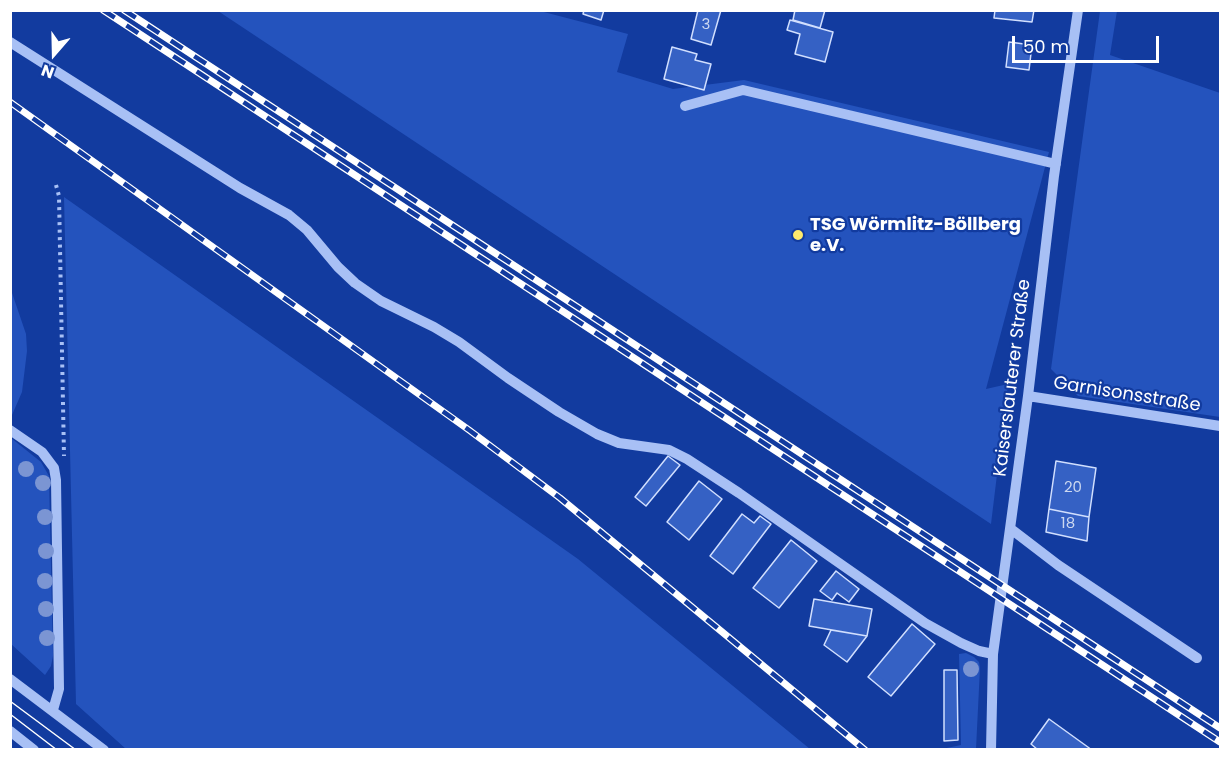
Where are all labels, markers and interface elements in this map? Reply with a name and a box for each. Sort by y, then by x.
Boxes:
house number: 3 [702,16,710,34]
north arrow [24,24,84,84]
scale bar [1015,24,1162,62]
text: 50 m [1023,34,1069,59]
text: N [38,59,57,84]
place label: TSG Wörmlitz-Böllberg e.V. [810,214,1021,256]
marker: TSG Wörmlitz-Böllberg e.V. [791,228,805,242]
street label: Kaiserslauterer Straße [990,278,1036,478]
street label: Garnisonsstraße [1052,373,1202,417]
house number: 20 [1064,479,1082,497]
house number: 18 [1061,515,1075,533]

